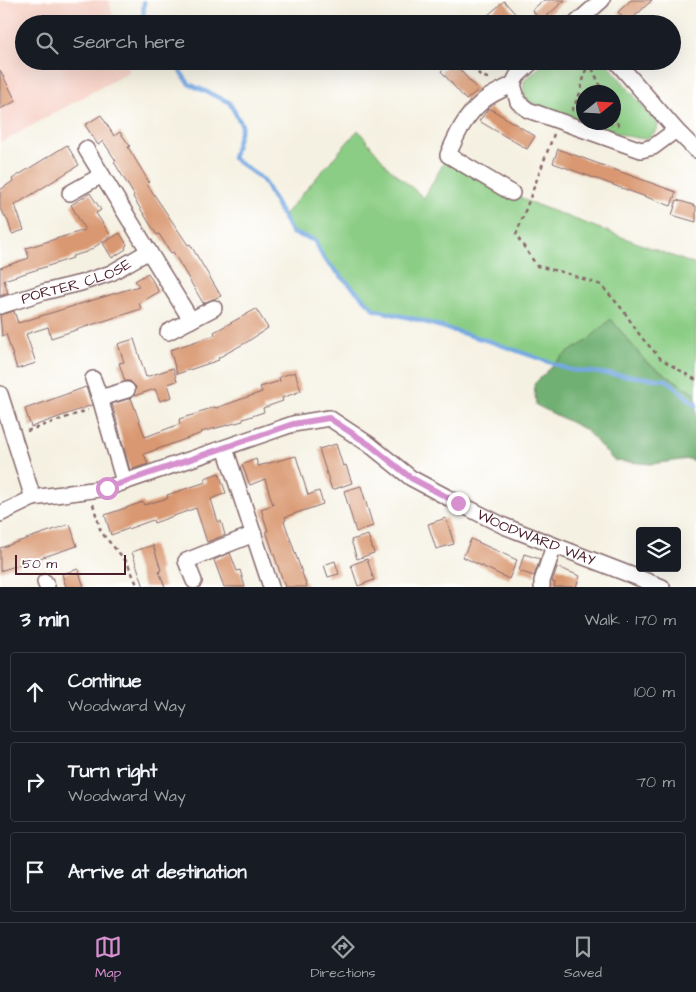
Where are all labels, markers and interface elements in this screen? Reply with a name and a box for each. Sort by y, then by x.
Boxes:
search box [15,15,681,70]
icon: search [33,29,61,57]
text: Search here [73,29,185,56]
north arrow [576,85,621,130]
street label: PORTER CLOSE [18,253,135,309]
route start [96,477,119,500]
route end [447,492,470,515]
street label: WOODWARD WAY [473,504,598,571]
map controls [636,527,681,572]
button: layers [636,527,681,572]
scale bar [15,552,126,575]
text: 50 m [22,554,57,574]
text: 3 min [20,605,69,634]
text: Walk · 170 m [585,609,676,631]
text: Continue [68,668,142,695]
icon: ahead [21,678,49,706]
text: 100 m [634,681,675,703]
text: Woodward Way [68,695,186,717]
text: Turn right [68,758,157,785]
icon: right [21,768,49,796]
text: 70 m [636,771,675,793]
text: Woodward Way [68,785,186,807]
icon: arrive [21,858,49,886]
text: Arrive at destination [68,859,247,886]
tab: Map [94,933,122,983]
tab: Directions [310,933,375,983]
tab: Saved [564,933,602,983]

